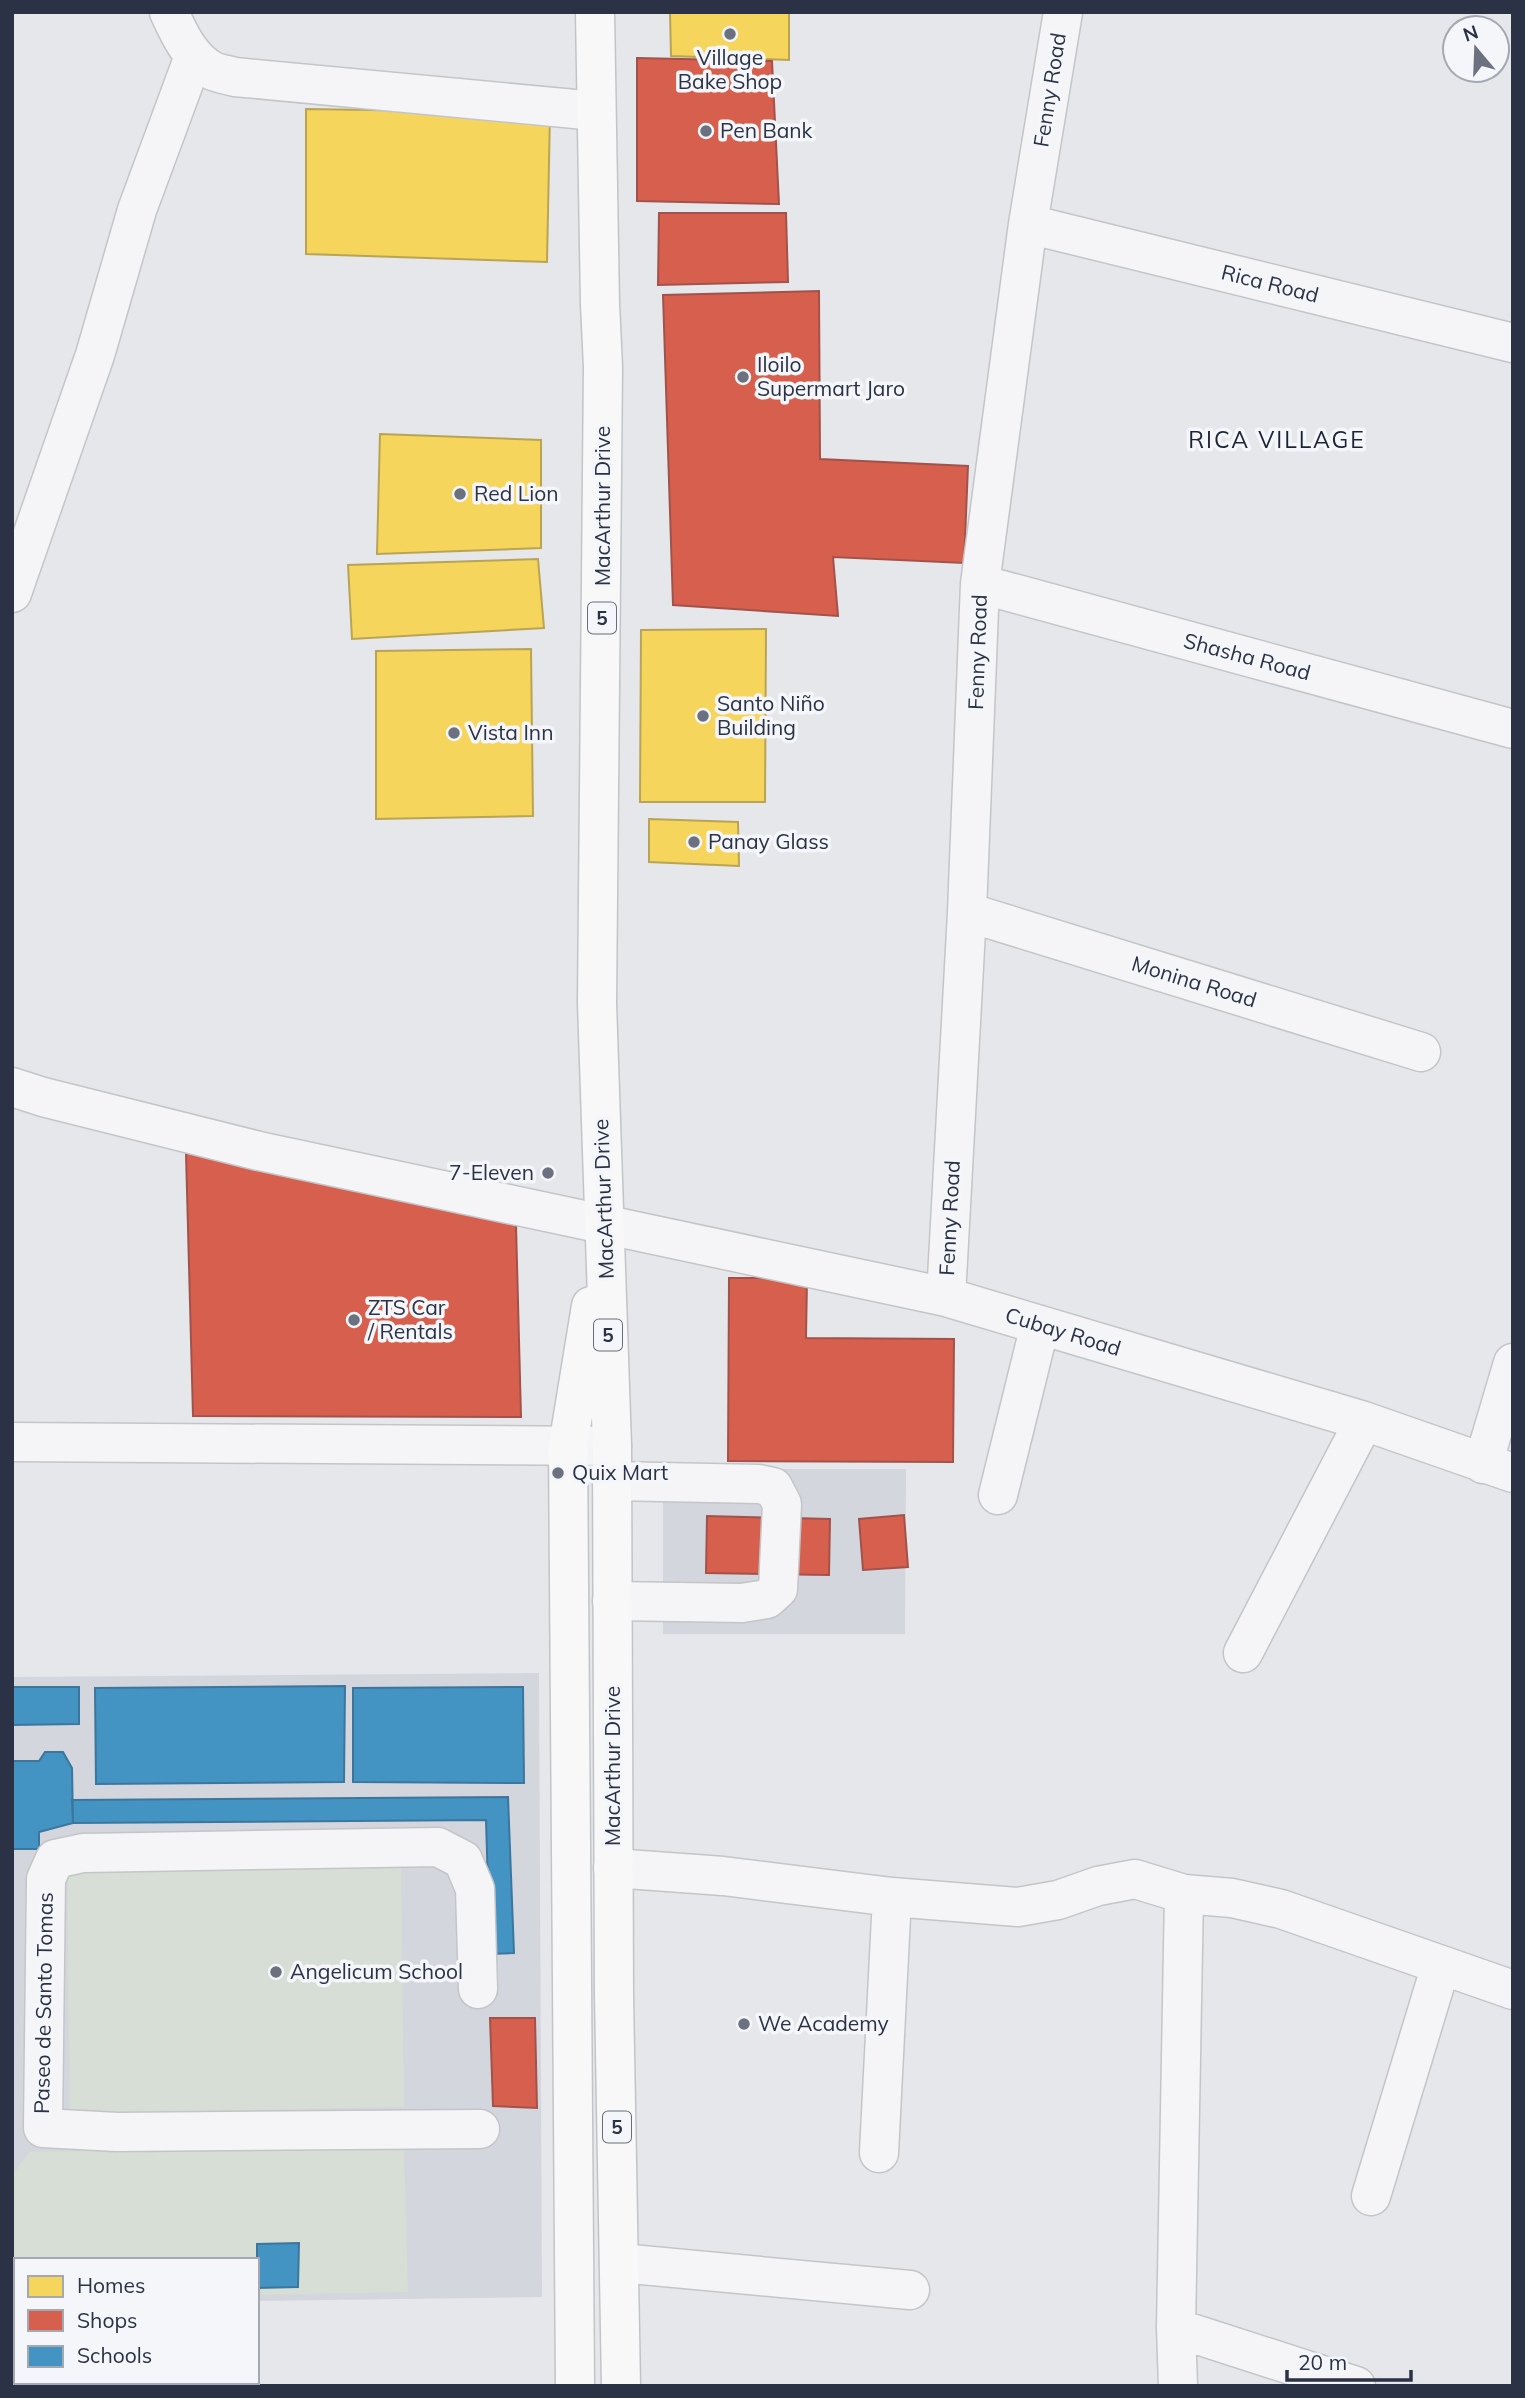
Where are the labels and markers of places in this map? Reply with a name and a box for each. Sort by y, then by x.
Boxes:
marker: Village Bake Shop [722,26,738,42]
place label: Village Bake Shop [678,44,782,94]
place label: Pen Bank [720,117,813,143]
marker: Pen Bank [698,123,714,139]
place label: Iloilo Supermart Jaro [757,351,905,401]
marker: Iloilo Supermart Jaro [735,369,751,385]
place label: Red Lion [474,480,559,506]
marker: Red Lion [452,486,468,502]
place label: Santo Niño Building [717,690,825,740]
marker: Santo Niño Building [695,708,711,724]
place label: Vista Inn [468,719,553,745]
marker: Vista Inn [446,725,462,741]
place label: Panay Glass [708,828,829,854]
marker: Panay Glass [686,834,702,850]
place label: 7-Eleven [449,1159,534,1185]
marker: 7-Eleven [540,1165,556,1181]
place label: ZTS Car / Rentals [367,1294,453,1344]
marker: ZTS Car / Rentals [346,1312,362,1328]
place label: Quix Mart [572,1459,668,1485]
marker: Quix Mart [550,1465,566,1481]
place label: Angelicum School [290,1958,463,1984]
marker: Angelicum School [268,1964,284,1980]
place label: We Academy [758,2010,889,2036]
marker: We Academy [736,2016,752,2032]

